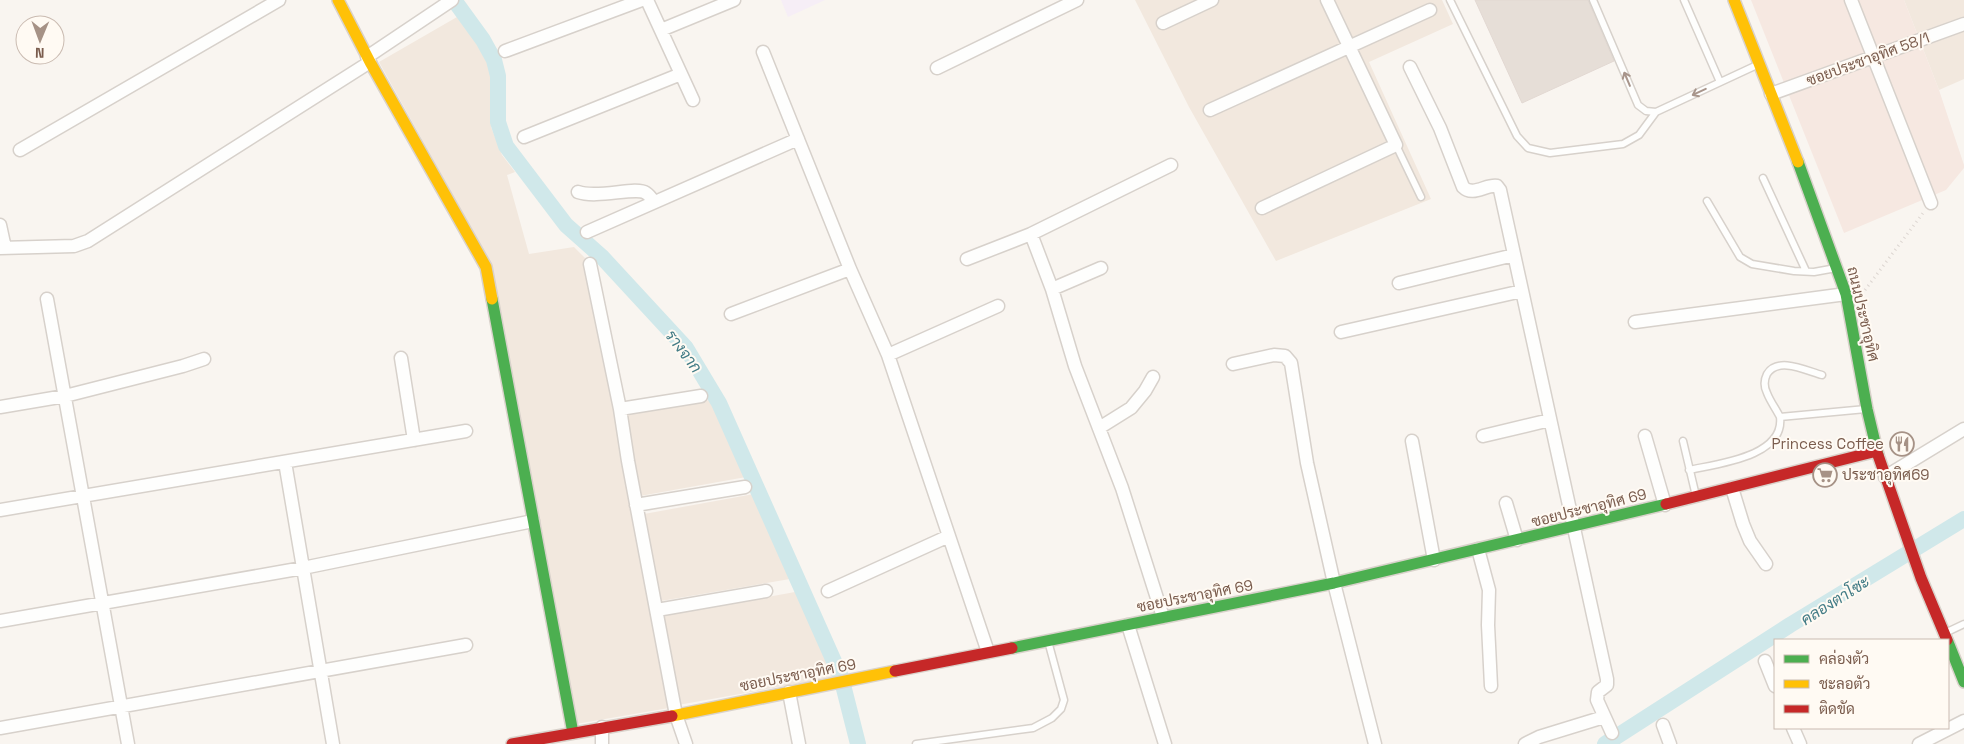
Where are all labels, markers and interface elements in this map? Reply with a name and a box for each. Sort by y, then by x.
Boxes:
north arrow [15,15,65,65]
street label: ซอยประชาอุทิศ 58/1 [1804,27,1933,92]
text: N [35,44,45,62]
one-way arrow [1621,72,1631,87]
one-way arrow [1692,87,1707,97]
street label: ถนนประชาอุทิศ [1841,265,1884,364]
water label: รางจาก [661,326,707,377]
restaurant icon: Princess Coffee [1889,431,1915,457]
place label: Princess Coffee [1771,434,1884,453]
supermarket icon: ประชาอุทิศ69 [1812,462,1838,488]
place label: ประชาอุทิศ69 [1842,465,1930,486]
street label: ซอยประชาอุทิศ 69 [1529,484,1649,533]
water label: คลองตาโซะ [1796,570,1874,630]
street label: ซอยประชาอุทิศ 69 [1135,575,1255,618]
legend [1774,639,1949,729]
text: คล่องตัว [1819,649,1869,668]
street label: ซอยประชาอุทิศ 69 [738,654,858,697]
text: ชะลอตัว [1819,674,1870,693]
text: ติดขัด [1819,699,1855,718]

